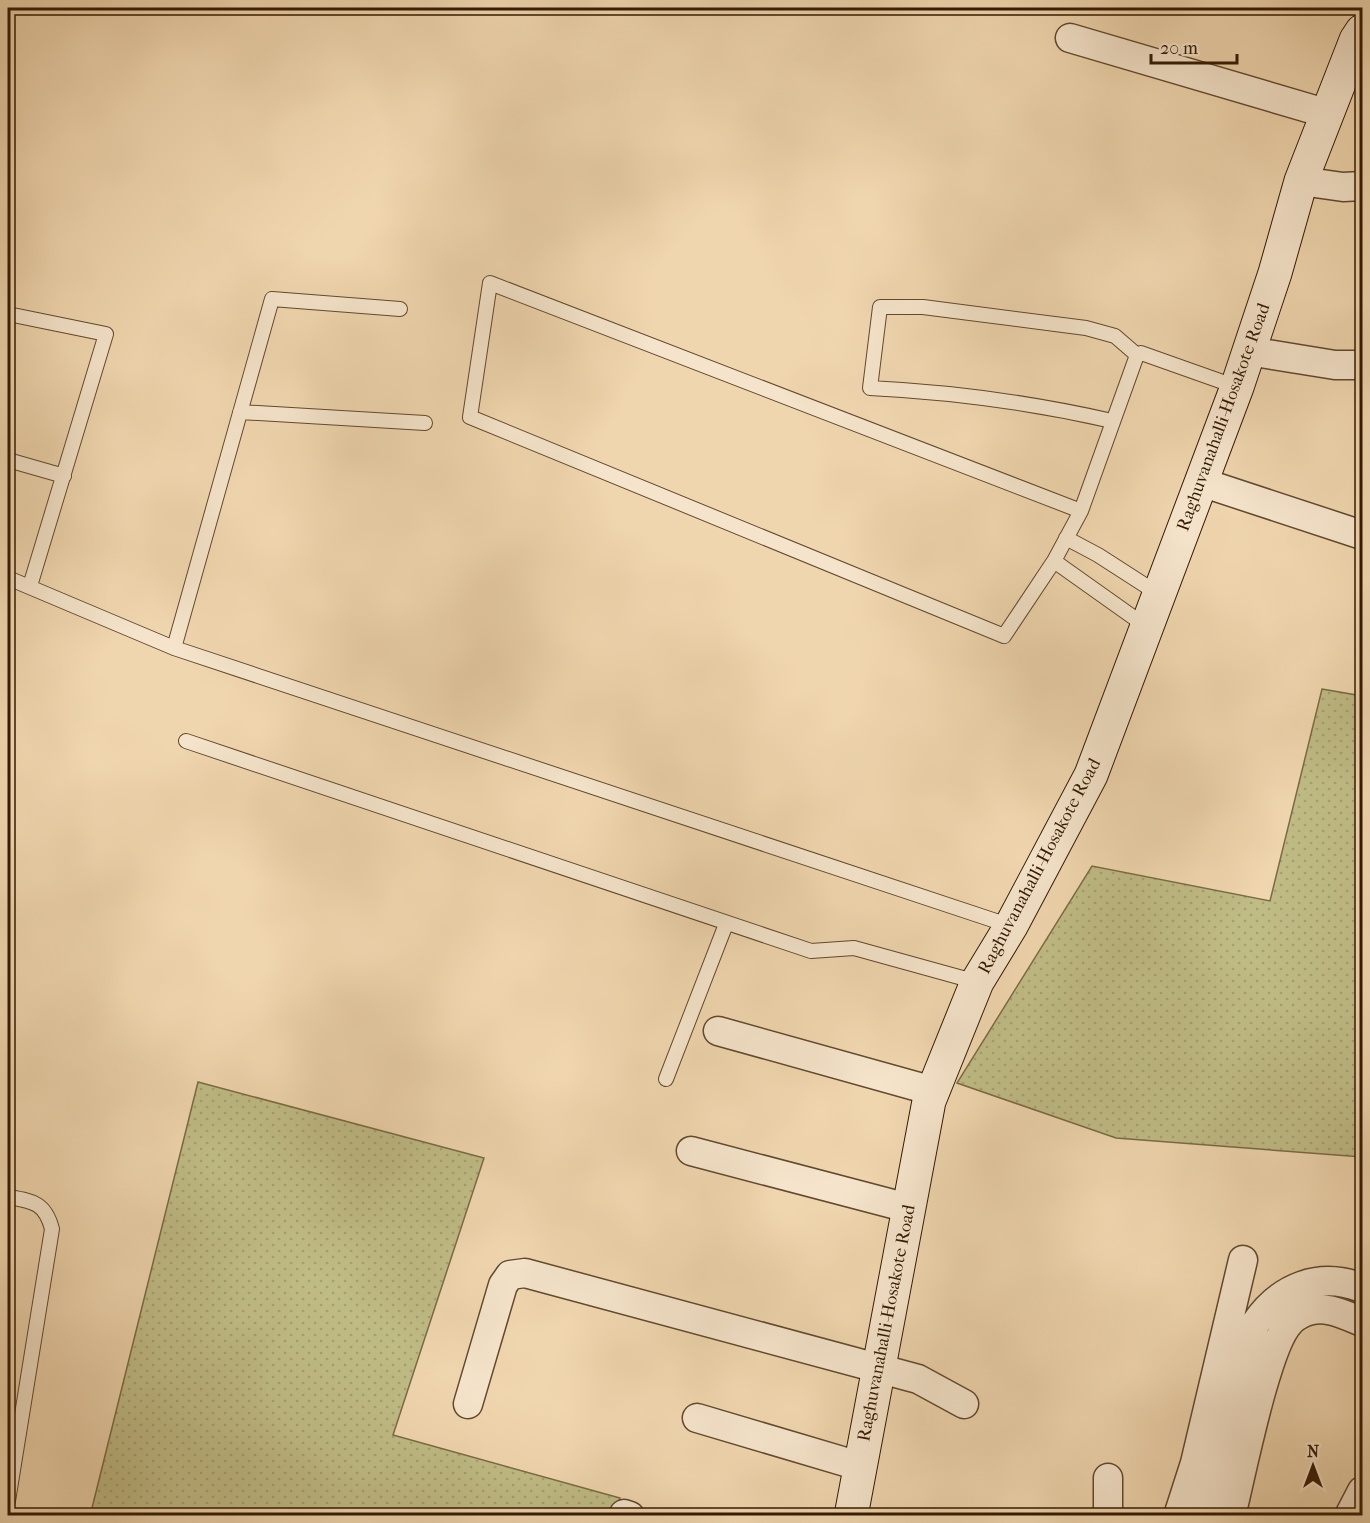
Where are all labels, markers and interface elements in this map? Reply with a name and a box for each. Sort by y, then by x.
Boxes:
scale bar [1151,27,1236,65]
text: 20 m [1160,38,1198,59]
street label: Raghuvanahalli-Hosakote Road [1172,300,1275,534]
street label: Raghuvanahalli-Hosakote Road [974,755,1105,978]
street label: Raghuvanahalli-Hosakote Road [853,1203,920,1443]
north arrow [1283,1436,1343,1496]
text: N [1307,1442,1320,1461]

